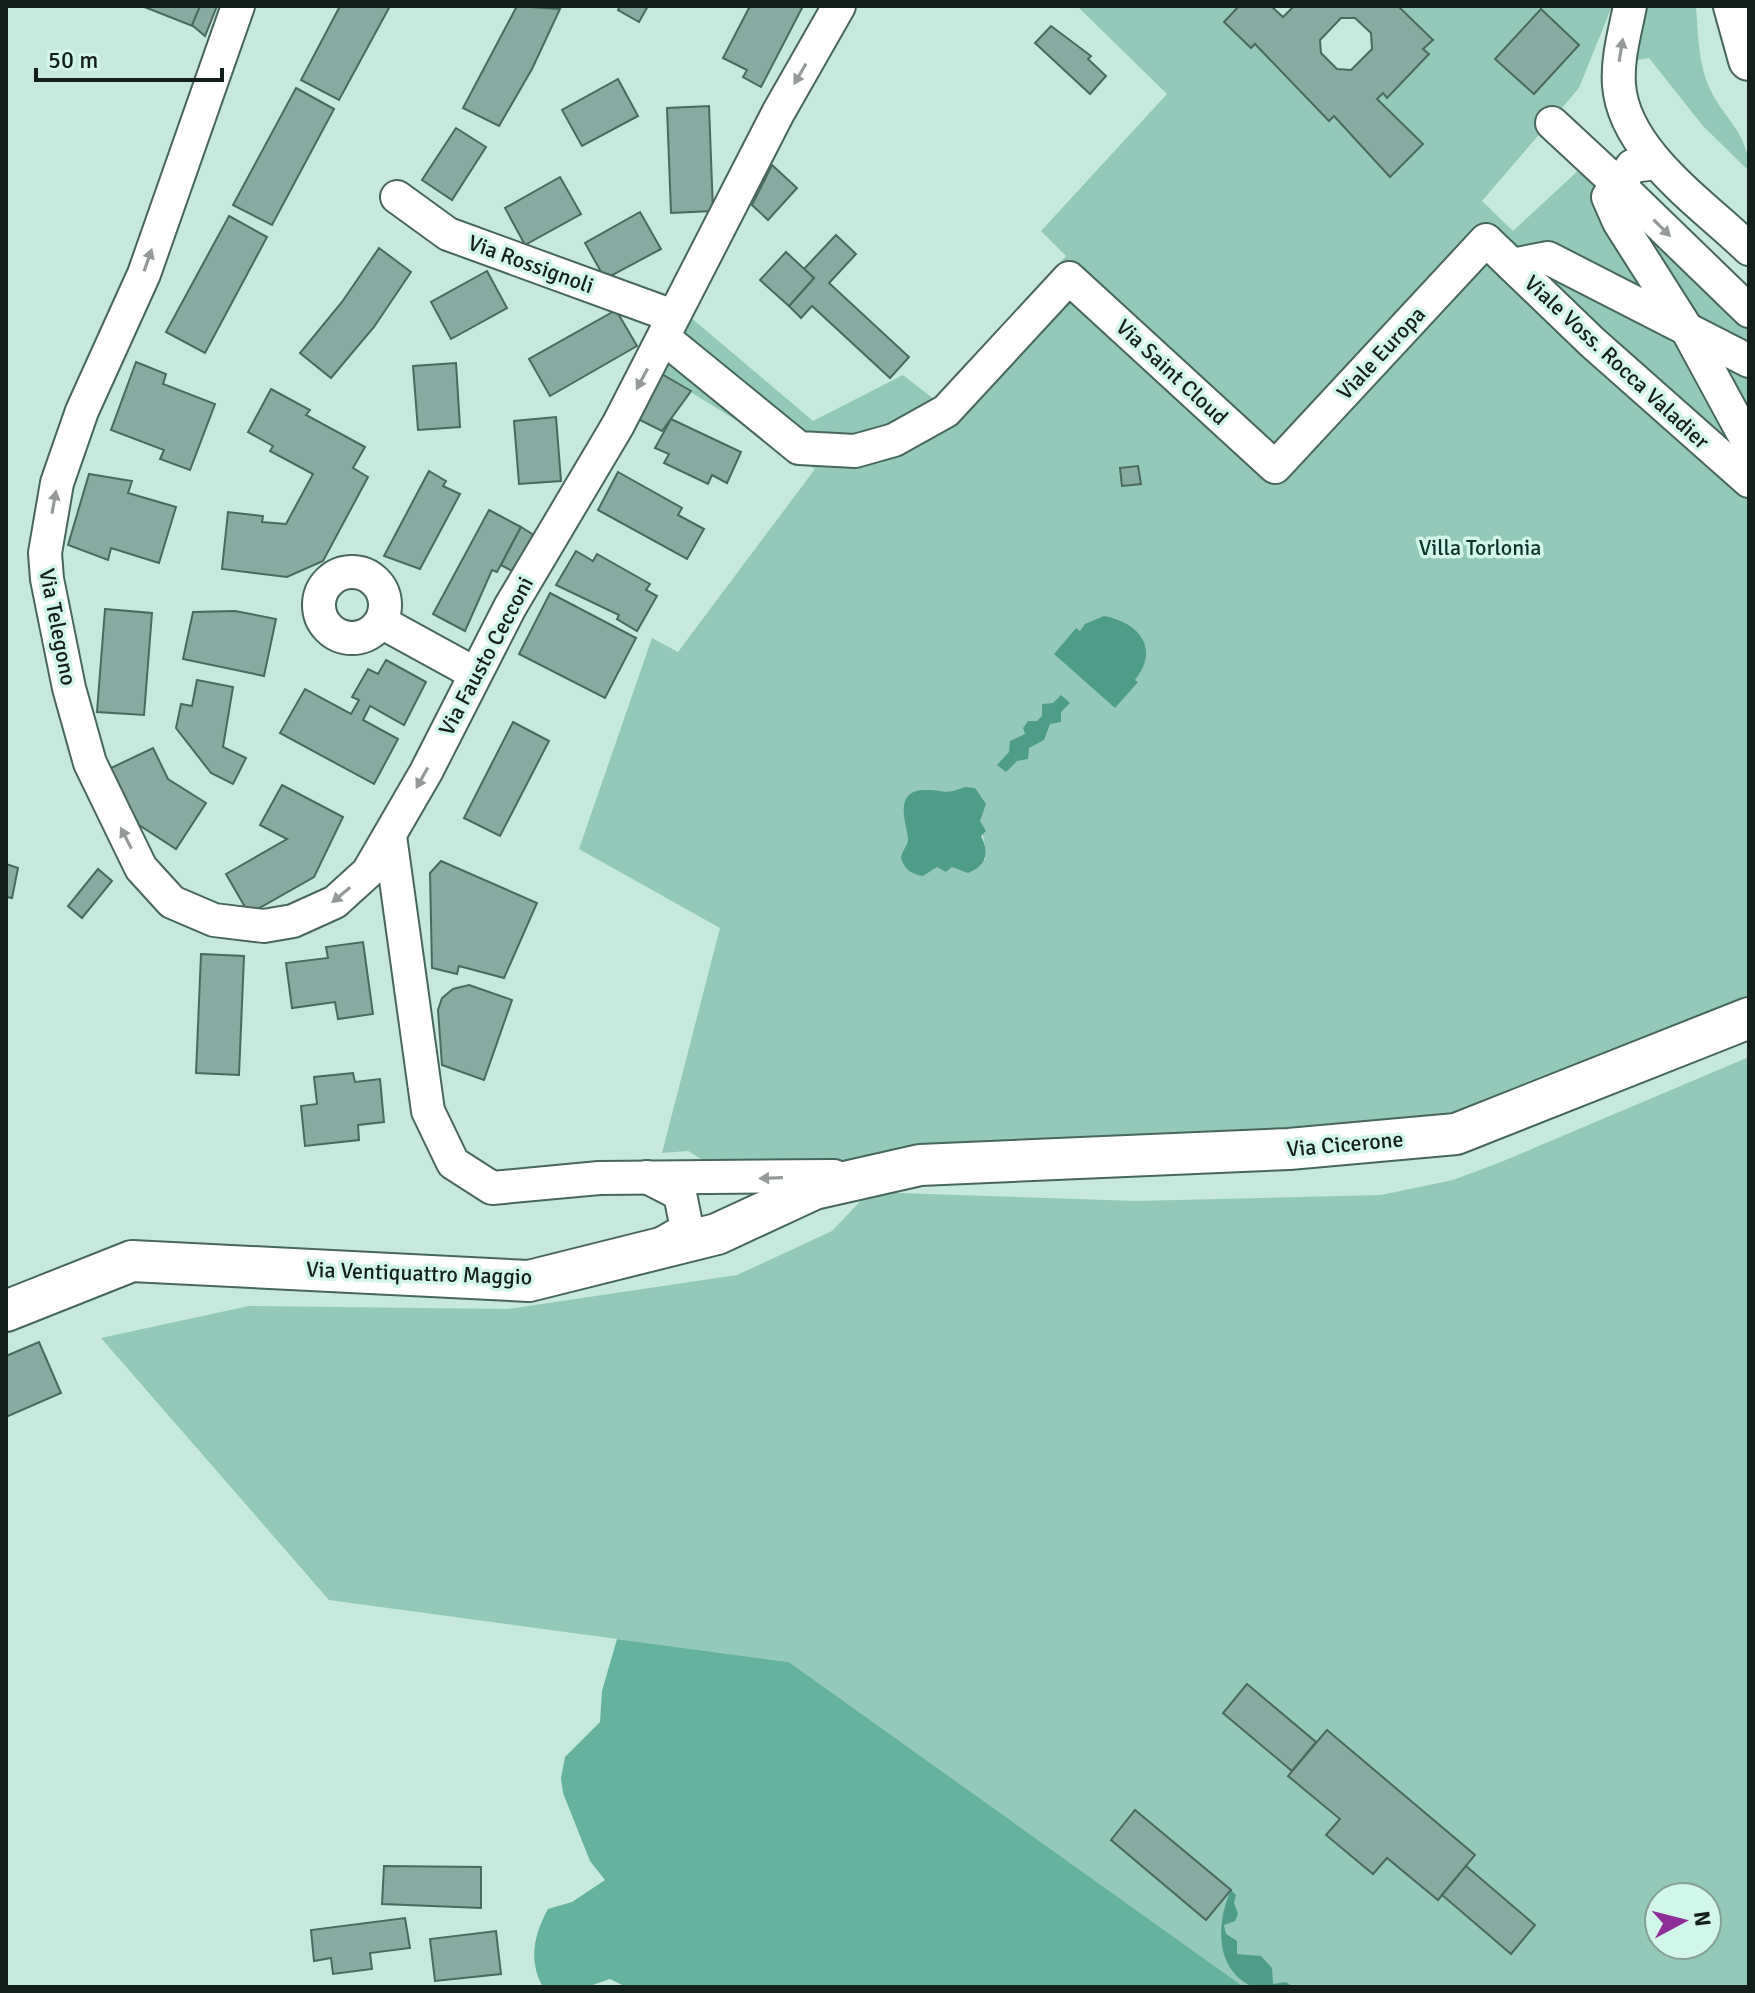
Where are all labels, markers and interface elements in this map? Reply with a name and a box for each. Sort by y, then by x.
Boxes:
scale bar [36,32,222,82]
one-way arrow [1615,37,1628,62]
text: 50 m [48,45,98,75]
one-way arrow [793,63,807,85]
one-way arrow [1652,218,1671,237]
street label: Via Rossignoli [465,229,597,299]
one-way arrow [143,248,155,272]
street label: Viale Voss. Rocca Valadier [1519,269,1715,455]
street label: Viale Europa [1331,301,1431,405]
street label: Via Saint Cloud [1110,313,1234,431]
one-way arrow [635,368,649,390]
one-way arrow [48,489,60,514]
park label: Villa Torlonia [1419,534,1541,561]
street label: Via Telegono [33,566,83,688]
street label: Via Fausto Cecconi [433,572,539,740]
one-way arrow [415,767,429,789]
one-way arrow [119,827,132,850]
one-way arrow [331,887,351,903]
street label: Via Cicerone [1285,1125,1405,1163]
one-way arrow [758,1171,783,1184]
street label: Via Ventiquattro Maggio [305,1256,533,1290]
north arrow [1643,1881,1723,1961]
text: N [1688,1909,1717,1928]

